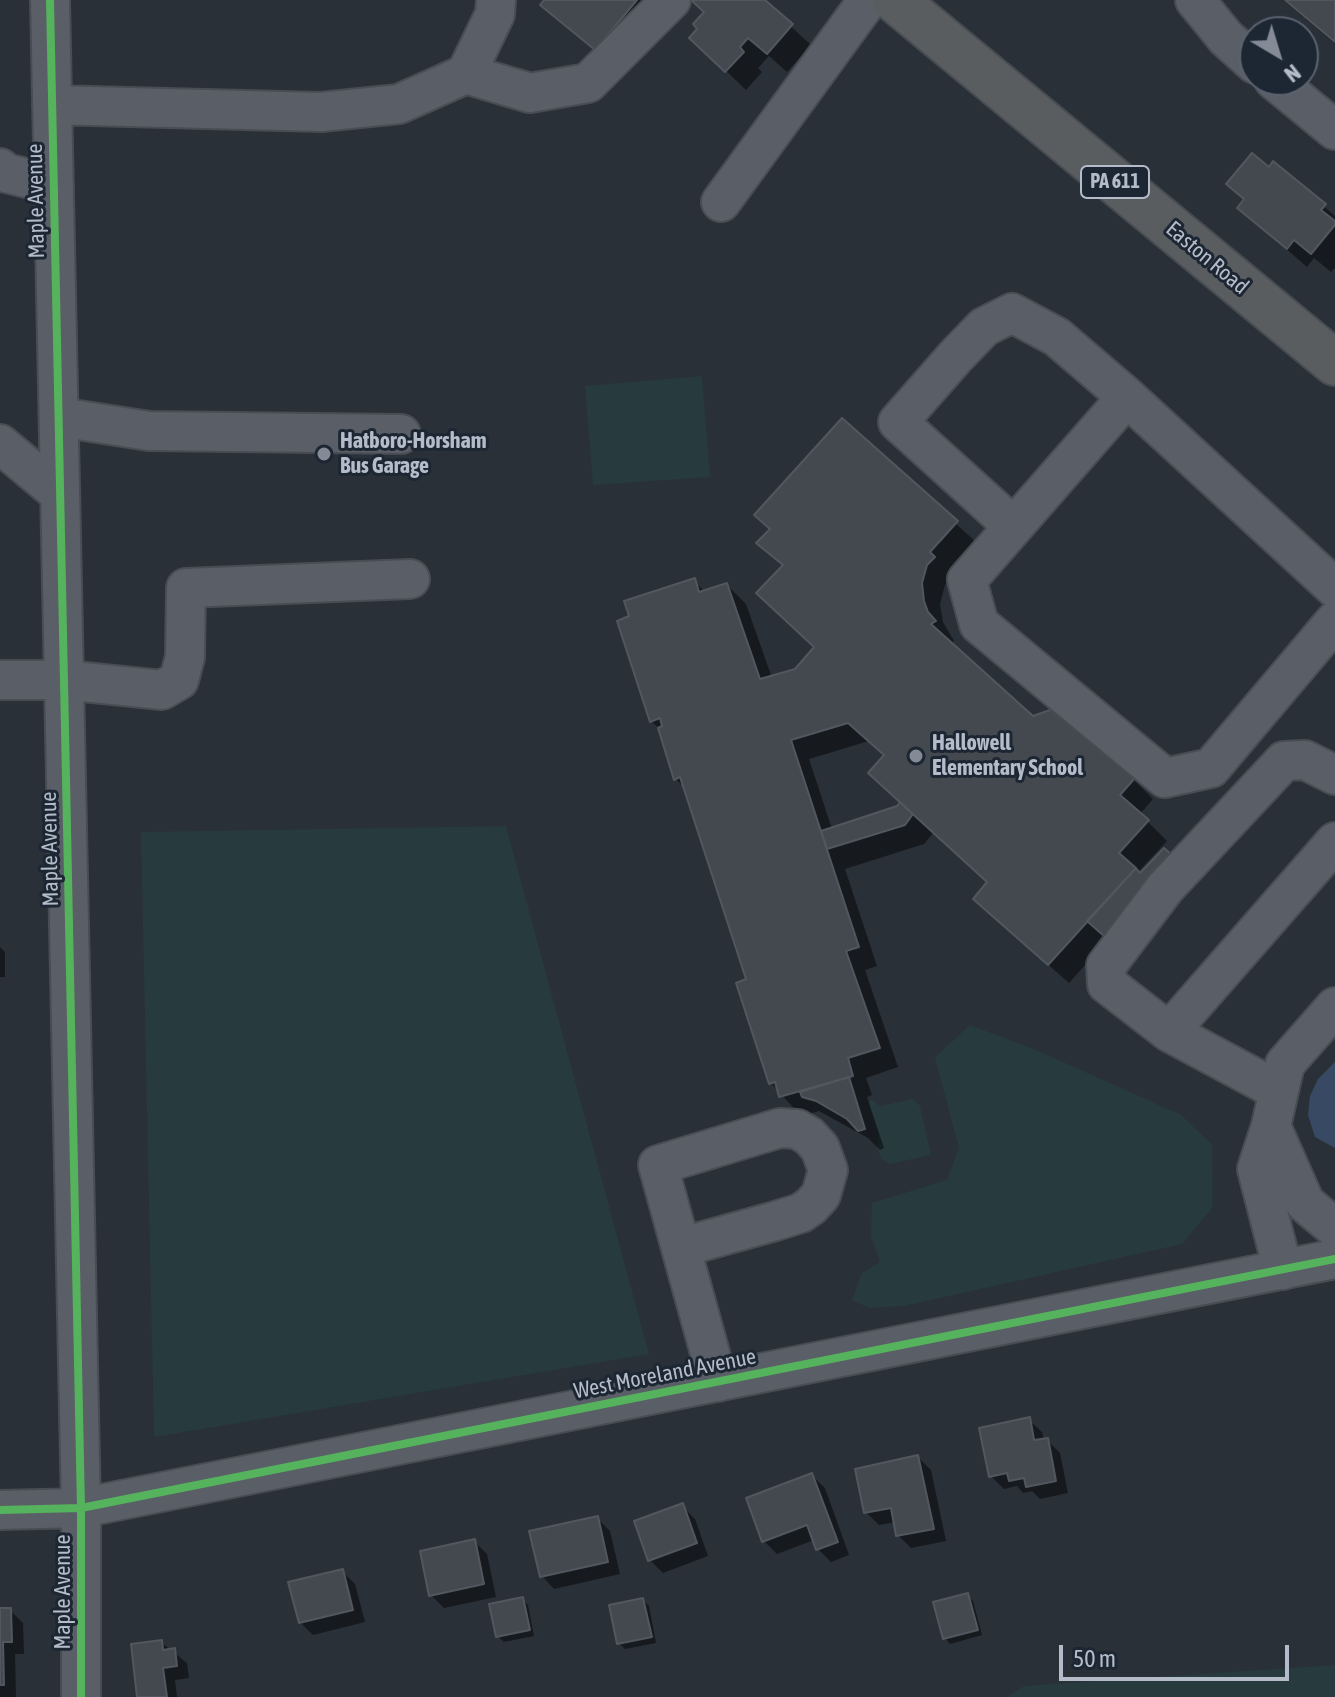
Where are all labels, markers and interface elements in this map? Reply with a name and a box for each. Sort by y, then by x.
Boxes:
north arrow [1239,16,1319,96]
text: N [1279,59,1306,88]
street label: Maple Avenue [22,143,50,259]
road number: PA 611 [1081,166,1149,198]
street label: Easton Road [1160,216,1254,300]
place label: Hatboro-Horsham Bus Garage [340,428,487,480]
marker: Hatboro-Horsham Bus Garage [315,445,333,463]
place label: Hallowell Elementary School [932,730,1083,782]
marker: Hallowell Elementary School [907,747,925,765]
street label: Maple Avenue [36,791,64,907]
street label: West Moreland Avenue [572,1343,758,1405]
street label: Maple Avenue [50,1535,76,1649]
scale bar [1063,1629,1293,1679]
text: 50 m [1073,1645,1116,1672]

